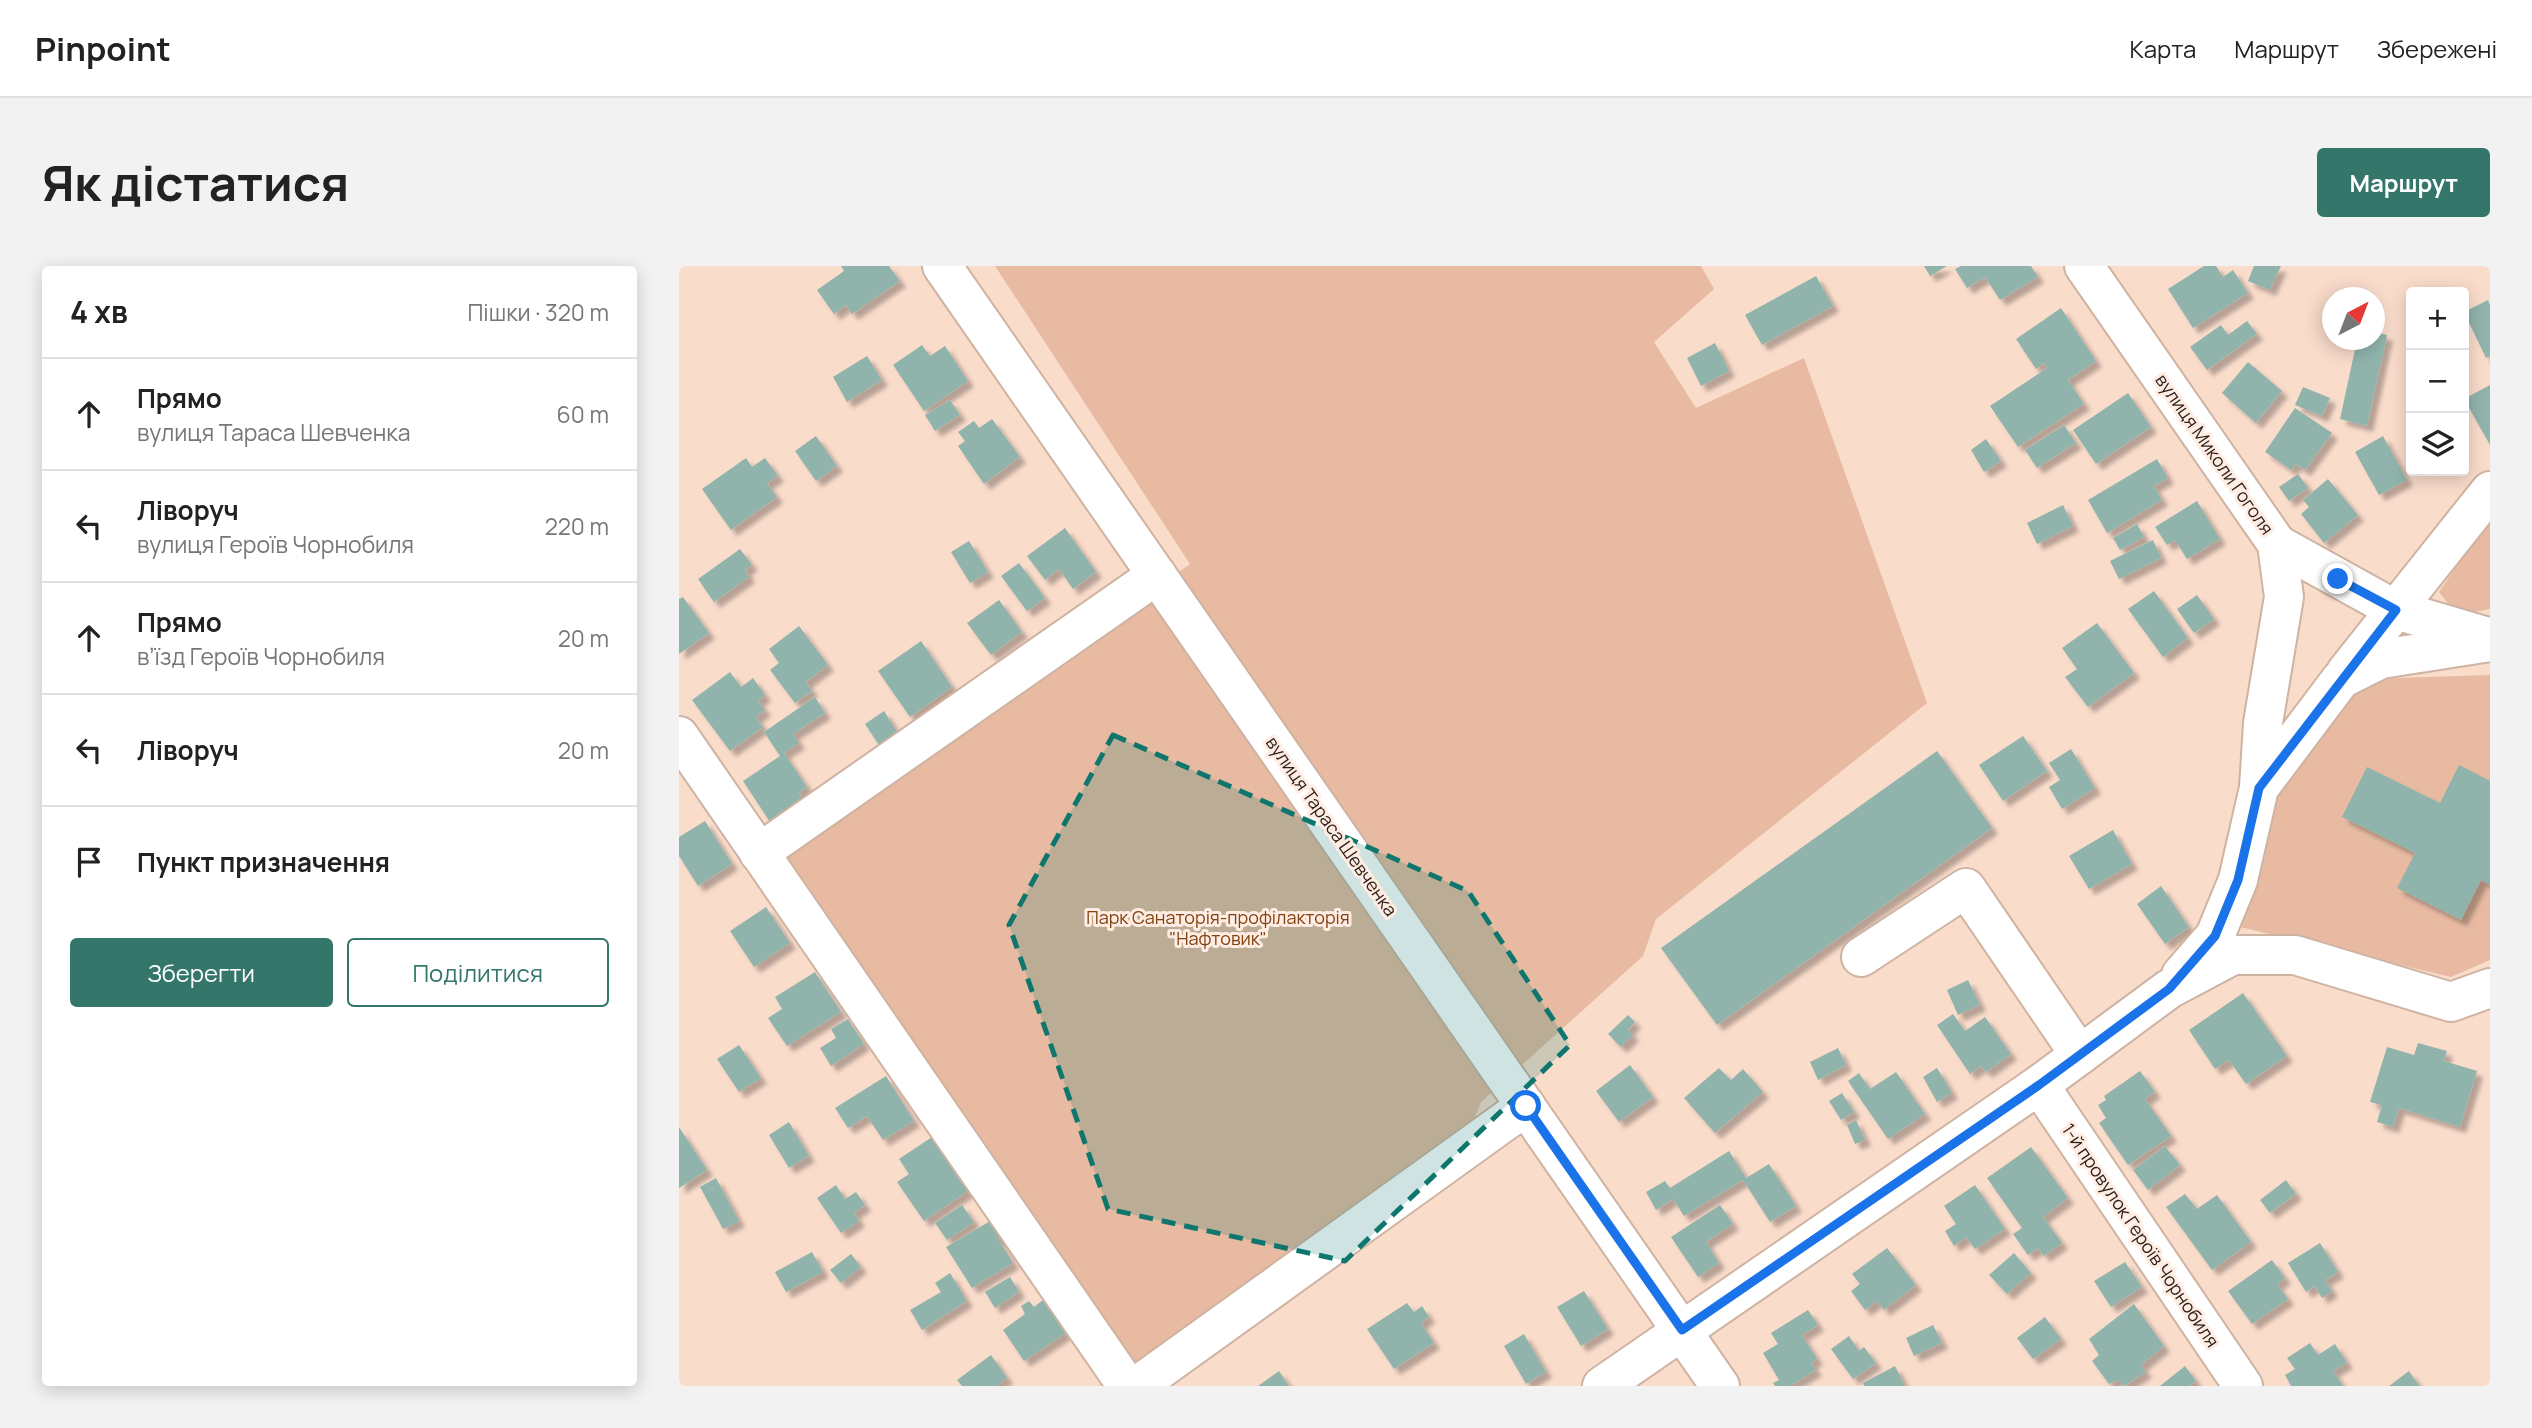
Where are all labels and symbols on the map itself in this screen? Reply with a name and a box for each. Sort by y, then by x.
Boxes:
north arrow [2322,287,2385,350]
street label: вулиця Миколи Гоголя [2150,369,2280,539]
route end [2322,563,2353,594]
street label: вулиця Тараса Шевченка [1261,731,1403,921]
park label: Парк Санаторія-профілакторія "Нафтовик" [1086,905,1350,950]
route start [1510,1090,1541,1121]
street label: 1-й провулок Героїв Чорнобиля [2057,1118,2225,1352]

